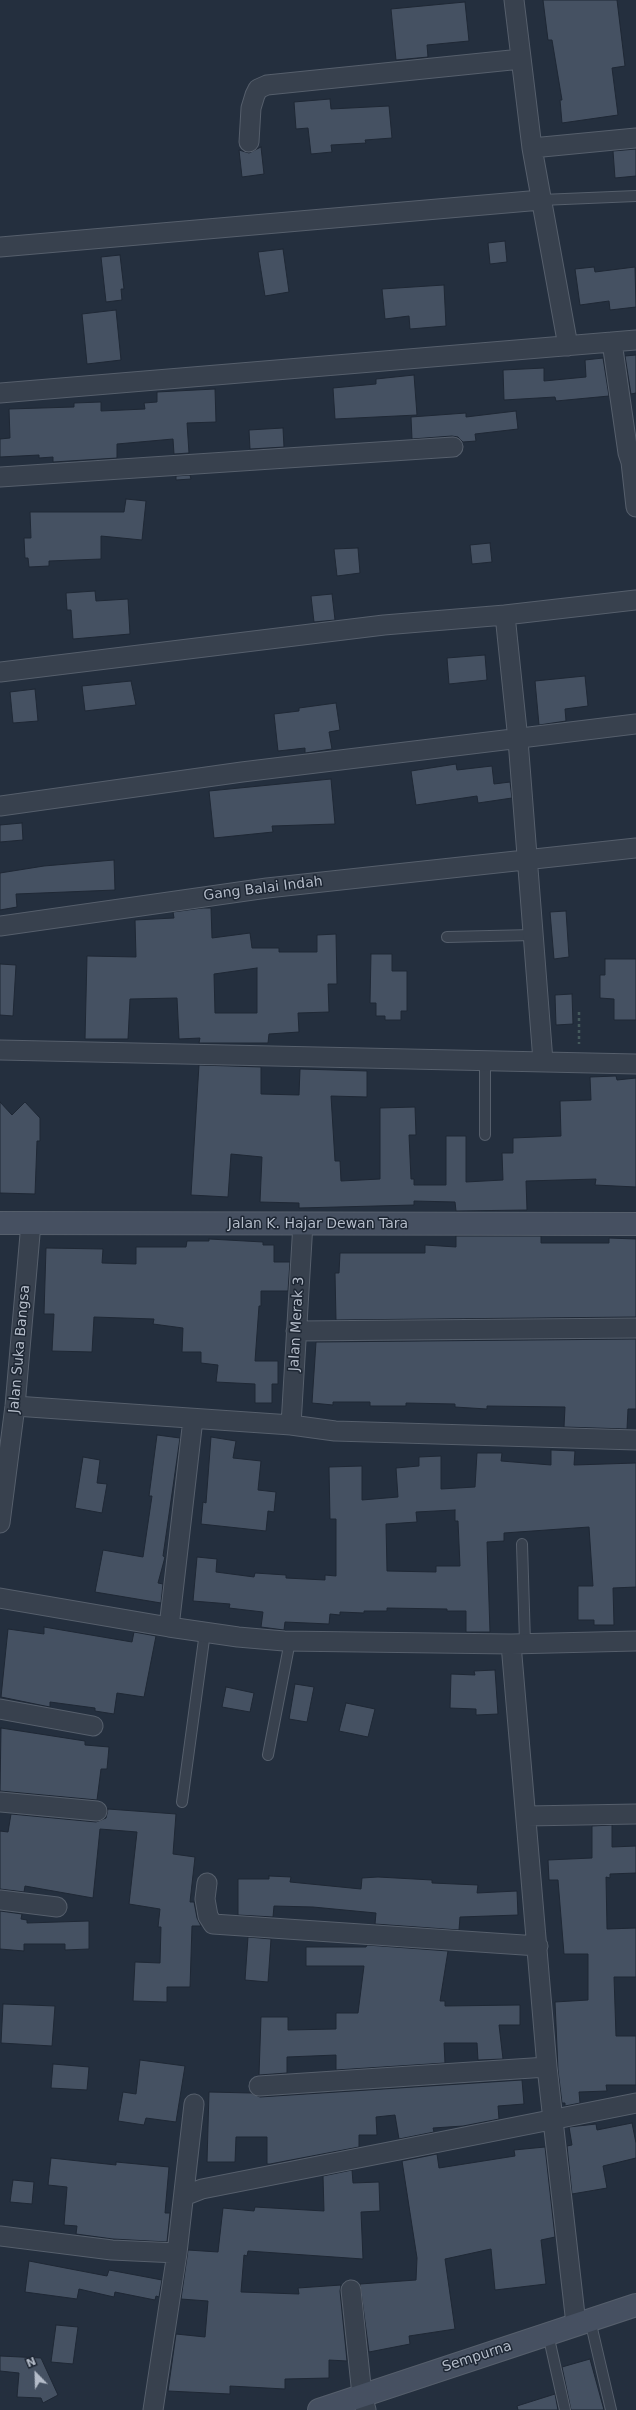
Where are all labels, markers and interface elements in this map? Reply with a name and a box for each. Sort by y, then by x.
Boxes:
street label: Gang Balai Indah [202,873,324,905]
street label: Jalan K. Hajar Dewan Tara [228,1216,408,1232]
street label: Jalan Merak 3 [286,1276,308,1372]
street label: Jalan Suka Bangsa [6,1284,34,1414]
street label: Sempurna [440,2338,514,2376]
north arrow [16,2354,56,2394]
text: N [24,2355,38,2370]

